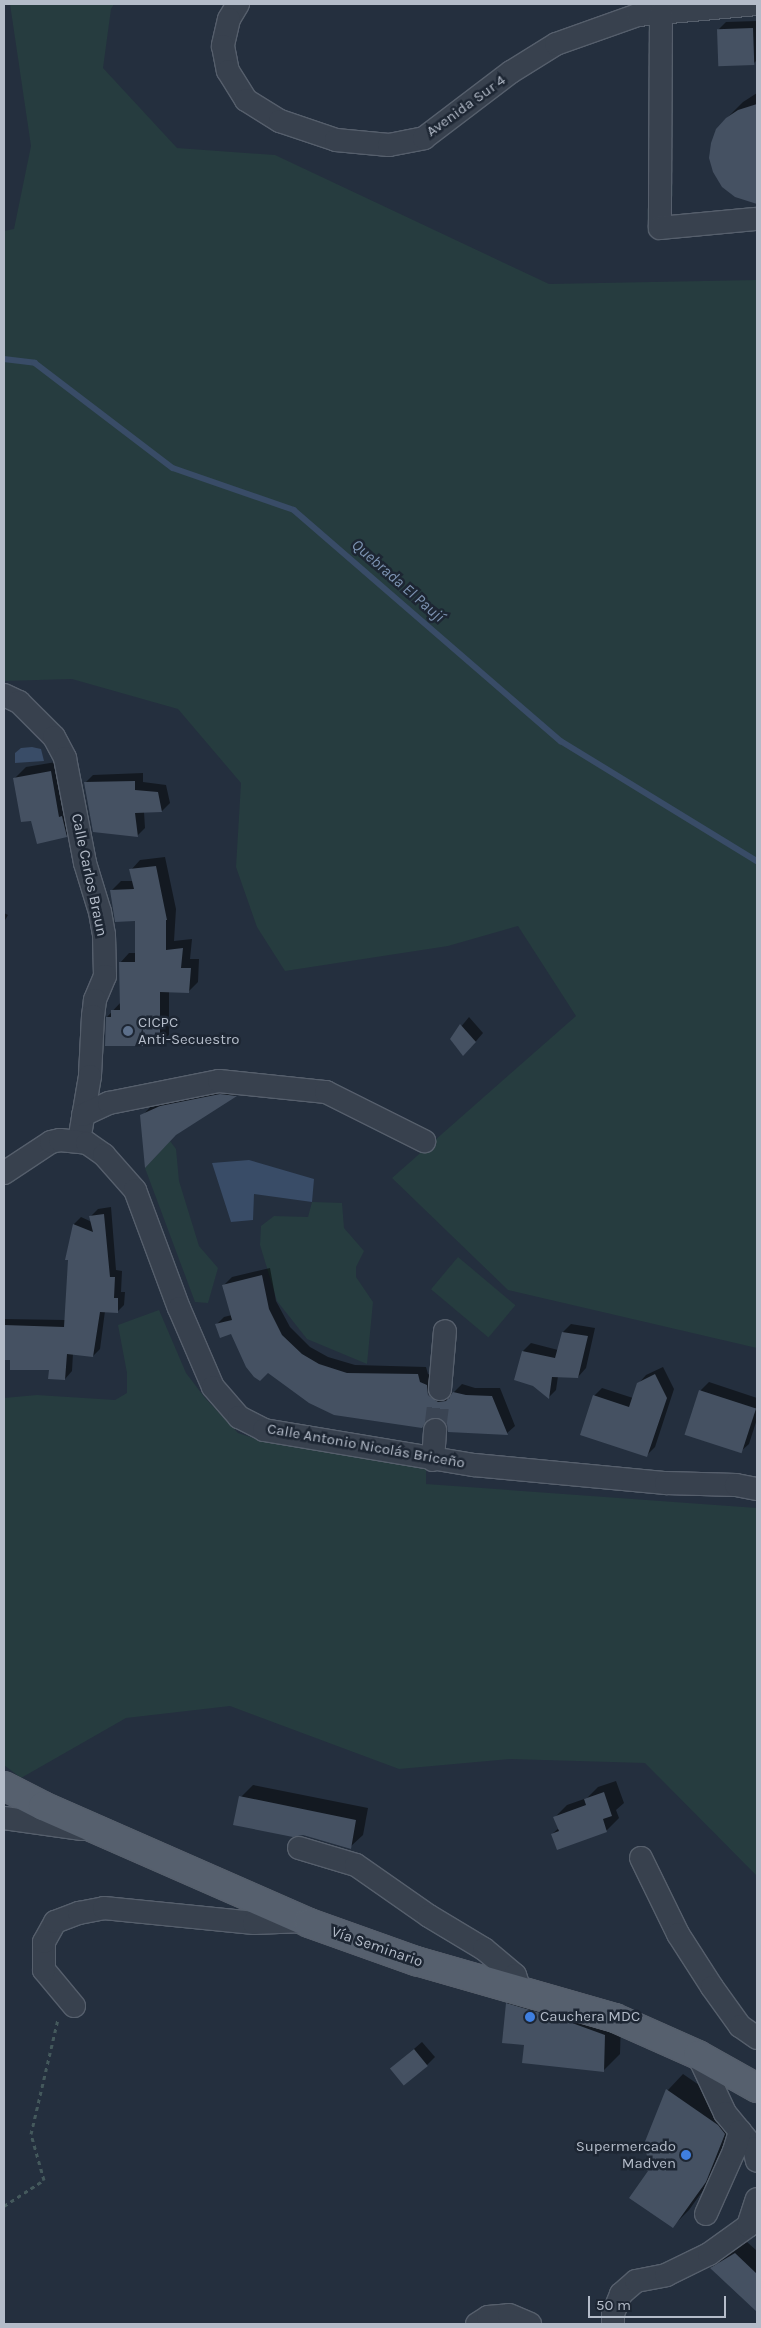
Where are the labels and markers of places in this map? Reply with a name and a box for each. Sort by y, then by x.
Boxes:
place label: CICPC Anti-Secuestro [138,1013,239,1048]
marker: CICPC Anti-Secuestro [122,1025,134,1037]
place label: Cauchera MDC [540,2008,640,2026]
marker: Cauchera MDC [524,2011,536,2023]
place label: Supermercado Madven [576,2137,676,2172]
marker: Supermercado Madven [680,2149,692,2161]

